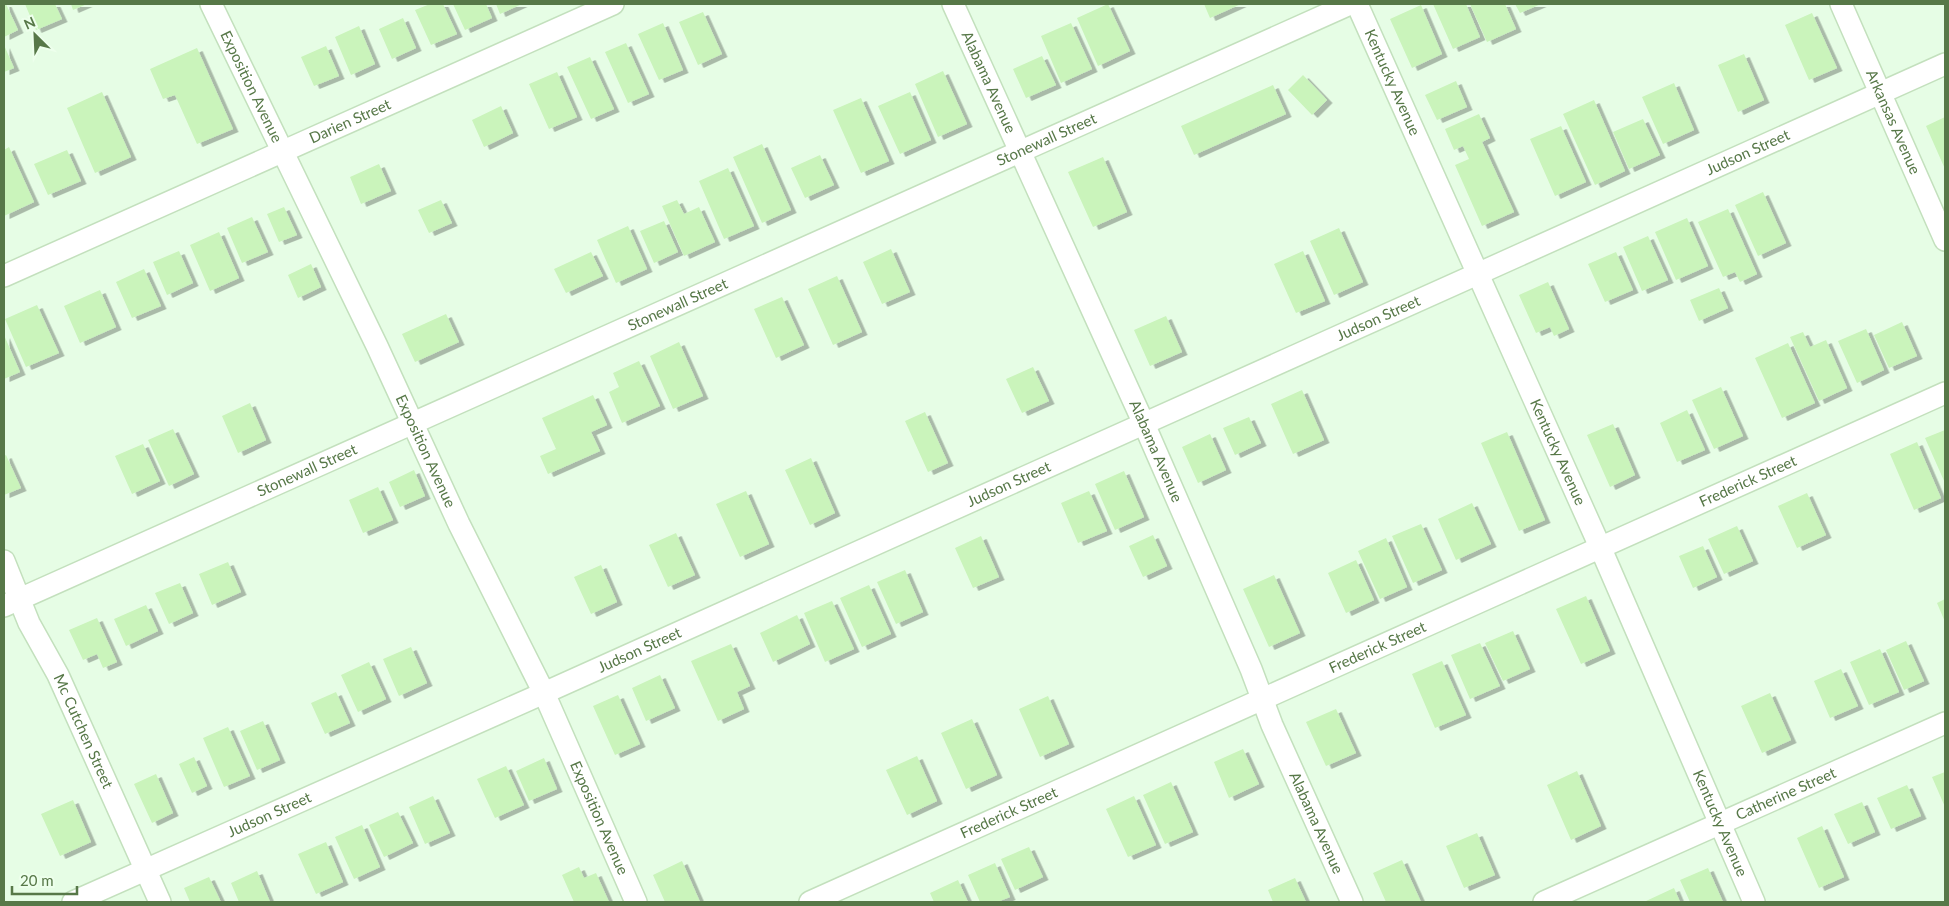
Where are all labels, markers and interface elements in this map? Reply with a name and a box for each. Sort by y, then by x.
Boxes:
north arrow [10,10,60,60]
text: N [21,13,38,33]
street label: Kentucky Avenue [1361,26,1425,138]
street label: Exposition Avenue [217,27,287,145]
street label: Alabama Avenue [959,28,1020,136]
street label: Arkansas Avenue [1863,67,1925,177]
street label: Darien Street [306,94,394,147]
street label: Stonewall Street [993,108,1099,169]
street label: Judson Street [1703,125,1793,178]
street label: Stonewall Street [625,273,731,334]
street label: Judson Street [1333,291,1423,344]
street label: Exposition Avenue [393,391,460,510]
street label: Kentucky Avenue [1527,396,1590,508]
street label: Alabama Avenue [1126,397,1187,505]
street label: Stonewall Street [254,439,360,500]
street label: Frederick Street [1696,451,1800,510]
street label: Judson Street [964,456,1054,510]
street label: Frederick Street [1326,617,1429,676]
street label: Judson Street [595,622,684,676]
street label: Mc Cutchen Street [51,671,118,791]
street label: Exposition Avenue [567,758,633,877]
street label: Catherine Street [1733,763,1839,823]
street label: Kentucky Avenue [1690,767,1752,879]
street label: Alabama Avenue [1286,769,1348,876]
street label: Frederick Street [957,782,1060,841]
street label: Judson Street [224,787,314,840]
scale bar [12,864,78,896]
text: 20 m [20,871,54,889]

